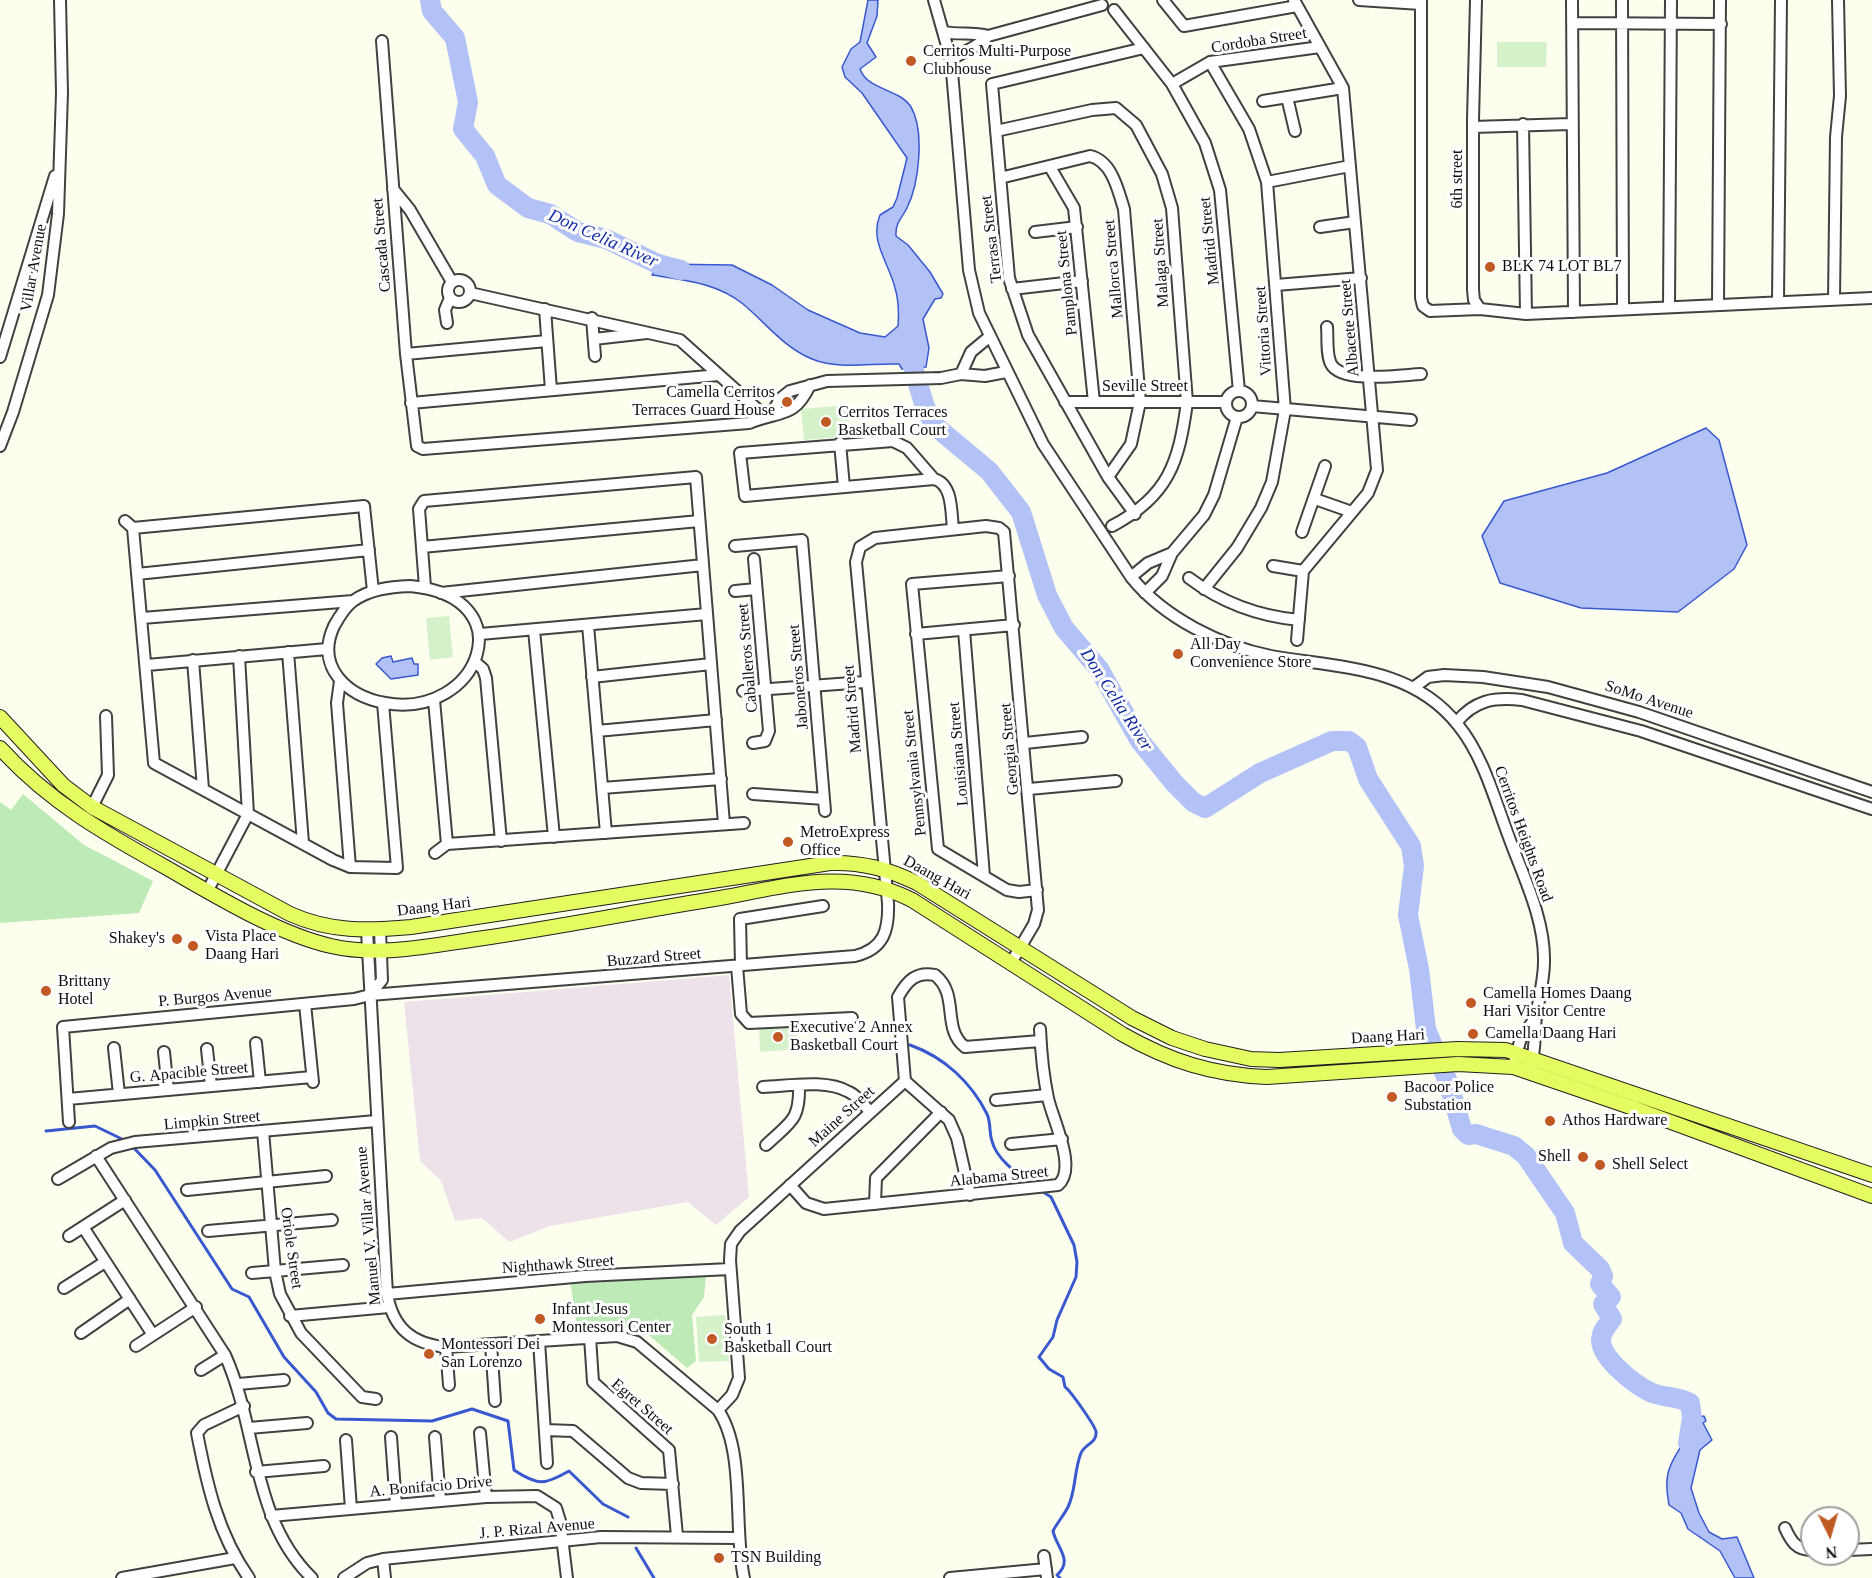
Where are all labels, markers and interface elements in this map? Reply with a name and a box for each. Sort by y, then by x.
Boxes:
street label: Cordoba Street [1210,24,1308,58]
place label: Cerritos Multi-Purpose Clubhouse [923,42,1071,80]
marker: Cerritos Multi-Purpose Clubhouse [904,54,918,68]
street label: 6th street [1448,149,1468,209]
street label: Terrasa Street [977,194,1007,284]
street label: Madrid Street [1196,196,1224,286]
street label: Cascada Street [368,197,396,293]
water label: Don Celia River [545,205,661,273]
street label: Malaga Street [1148,218,1174,308]
street label: Mallorca Street [1100,219,1128,319]
street label: Villar Avenue [17,223,51,313]
street label: Pamplona Street [1052,230,1082,336]
place label: BLK 74 LOT BL7 [1502,257,1622,277]
marker: BLK 74 LOT BL7 [1483,260,1497,274]
street label: Albacete Street [1336,278,1364,378]
street label: Vittoria Street [1251,285,1277,377]
street label: Seville Street [1102,377,1188,397]
place label: Camella Cerritos Terraces Guard House [632,383,775,421]
marker: Camella Cerritos Terraces Guard House [780,395,794,409]
place label: Cerritos Terraces Basketball Court [838,403,947,441]
marker: Cerritos Terraces Basketball Court [819,415,833,429]
street label: Caballeros Street [734,603,762,713]
street label: Jaboneros Street [785,624,813,730]
place label: All Day Convenience Store [1190,635,1311,673]
water label: Don Celia River [1075,645,1157,755]
marker: All Day Convenience Store [1171,647,1185,661]
street label: Madrid Street [840,664,866,754]
street label: SoMo Avenue [1602,677,1696,723]
street label: Louisiana Street [945,701,973,807]
street label: Georgia Street [996,702,1024,796]
street label: Pennsylvania Street [899,709,931,837]
street label: Cerritos Heights Road [1490,763,1556,905]
place label: MetroExpress Office [800,823,890,861]
marker: MetroExpress Office [781,835,795,849]
street label: Daang Hari [900,852,974,904]
street label: Daang Hari [396,893,472,921]
place label: Vista Place Daang Hari [205,927,279,965]
place label: Shakey's [109,929,165,949]
marker: Shakey's [170,932,184,946]
marker: Vista Place Daang Hari [186,939,200,953]
street label: Buzzard Street [606,944,702,972]
place label: Brittany Hotel [58,972,110,1010]
street label: P. Burgos Avenue [158,982,272,1012]
marker: Brittany Hotel [39,984,53,998]
place label: Camella Homes Daang Hari Visitor Centre [1483,984,1631,1022]
marker: Camella Homes Daang Hari Visitor Centre [1464,996,1478,1010]
place label: Executive 2 Annex Basketball Court [790,1018,913,1056]
place label: Camella Daang Hari [1485,1024,1616,1044]
street label: Daang Hari [1350,1025,1426,1049]
marker: Camella Daang Hari [1466,1027,1480,1041]
marker: Executive 2 Annex Basketball Court [771,1030,785,1044]
street label: G. Apacible Street [129,1058,249,1088]
place label: Bacoor Police Substation [1404,1078,1494,1116]
street label: Maine Street [805,1082,879,1152]
marker: Bacoor Police Substation [1385,1090,1399,1104]
street label: Limpkin Street [163,1107,261,1135]
place label: Athos Hardware [1562,1111,1667,1131]
marker: Athos Hardware [1543,1114,1557,1128]
street label: Manuel V. Villar Avenue [352,1146,386,1306]
place label: Shell [1538,1147,1571,1167]
marker: Shell [1576,1150,1590,1164]
place label: Shell Select [1612,1155,1688,1175]
marker: Shell Select [1593,1158,1607,1172]
street label: Alabama Street [949,1162,1049,1192]
street label: Oriole Street [276,1206,306,1290]
street label: Nighthawk Street [501,1252,615,1278]
place label: Infant Jesus Montessori Center [552,1300,671,1338]
marker: Infant Jesus Montessori Center [533,1312,547,1326]
place label: South 1 Basketball Court [724,1320,832,1358]
marker: South 1 Basketball Court [705,1332,719,1346]
place label: Montessori Dei San Lorenzo [441,1335,540,1373]
marker: Montessori Dei San Lorenzo [422,1347,436,1361]
street label: Egret Street [607,1375,677,1439]
street label: A. Bonifacio Drive [369,1472,493,1502]
north arrow [1800,1506,1860,1566]
street label: J. P. Rizal Avenue [479,1514,595,1544]
text: N [1825,1543,1838,1561]
place label: TSN Building [731,1548,821,1568]
marker: TSN Building [712,1551,726,1565]

